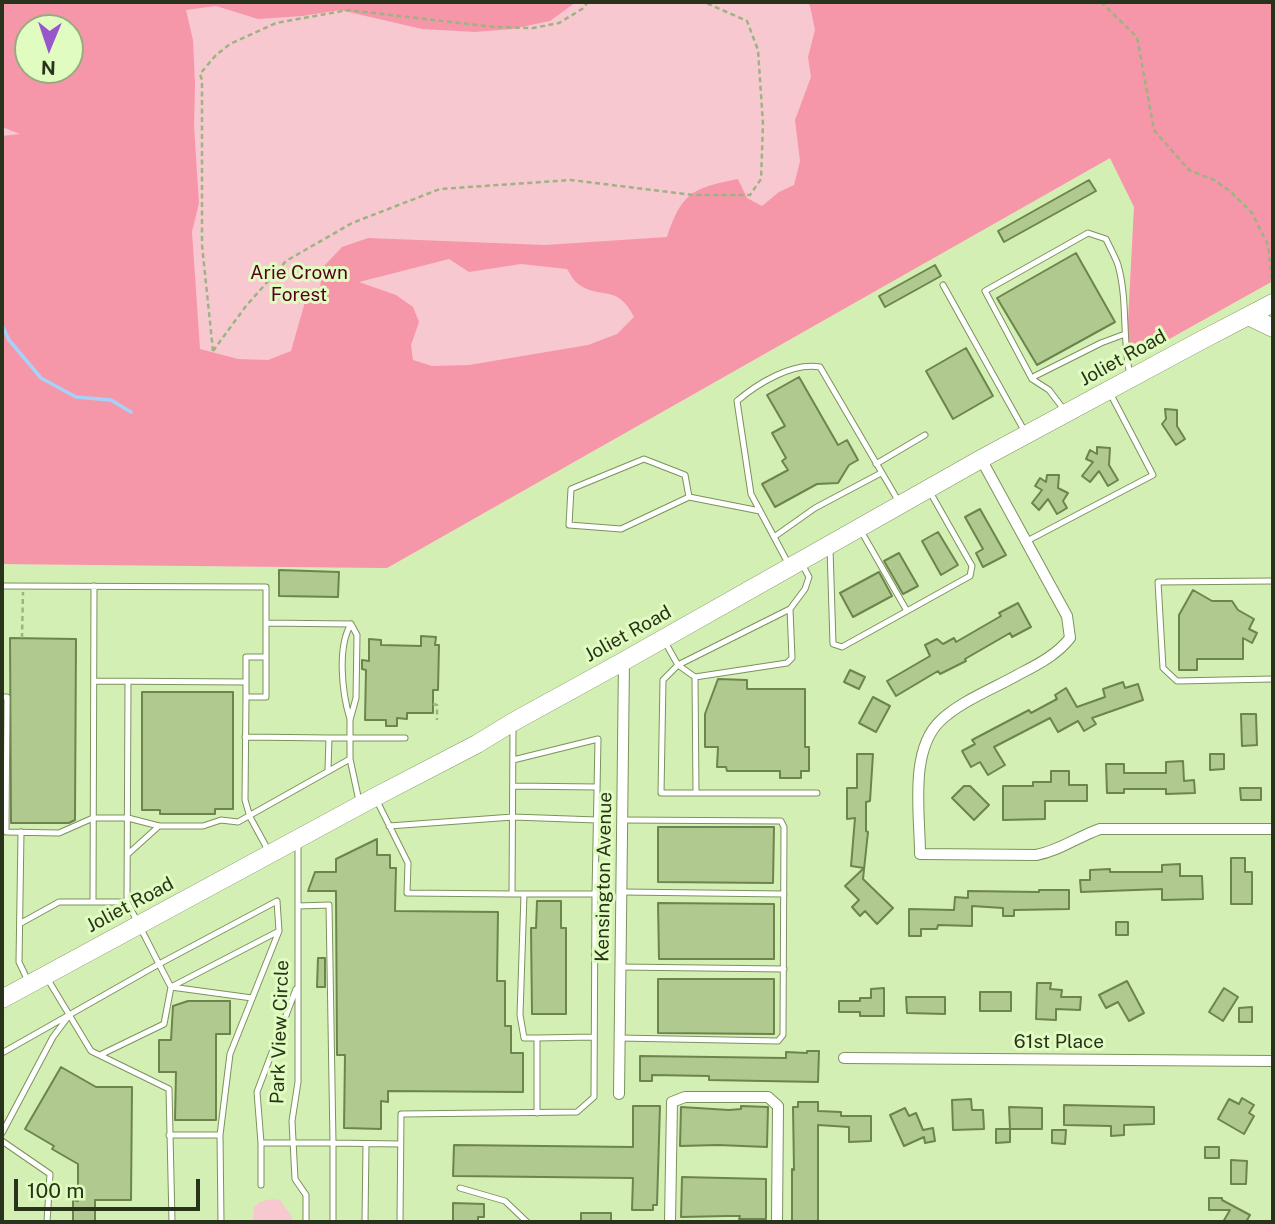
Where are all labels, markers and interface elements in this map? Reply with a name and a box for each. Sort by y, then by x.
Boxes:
north arrow [14,14,84,84]
text: N [41,57,56,79]
park label: Arie Crown Forest [250,262,348,306]
street label: Joliet Road [1076,325,1170,391]
street label: Joliet Road [581,601,675,667]
street label: Kensington Avenue [591,792,617,962]
street label: Joliet Road [82,872,178,938]
street label: Park View Circle [266,960,294,1104]
street label: 61st Place [1014,1031,1104,1053]
scale bar [18,1164,203,1208]
text: 100 m [27,1178,84,1203]

